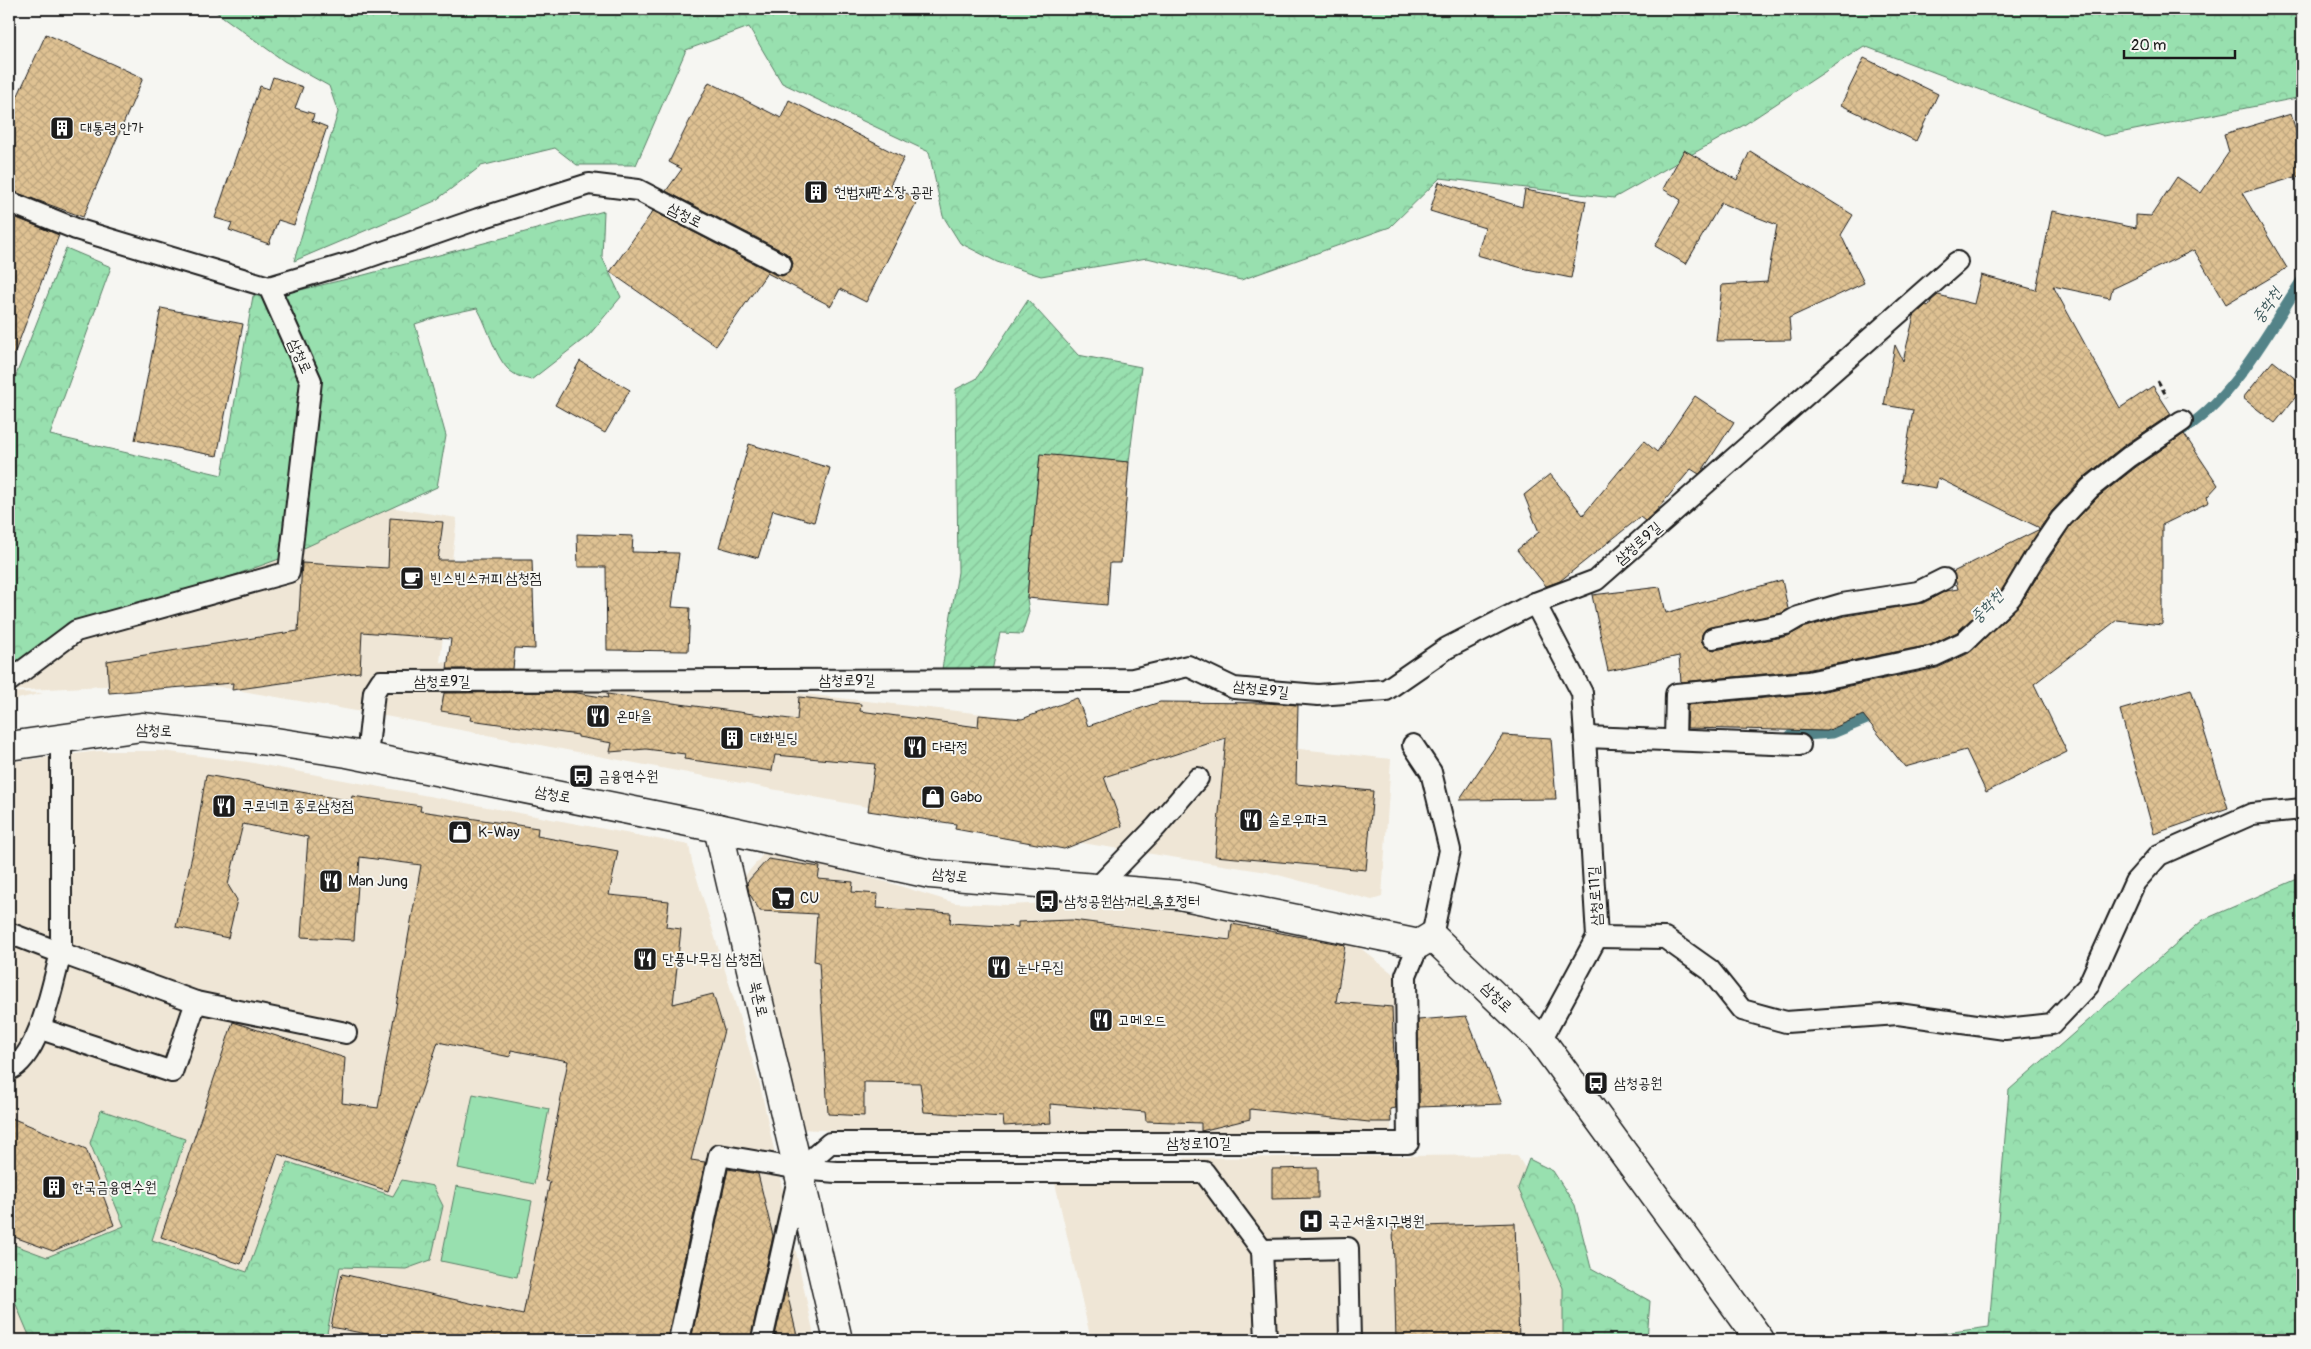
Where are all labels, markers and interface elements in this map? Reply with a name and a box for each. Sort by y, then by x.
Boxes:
scale bar [2124,28,2235,60]
text: 20 m [2131,36,2166,55]
building icon: 대통령 안가 [49,115,75,141]
place label: 대통령 안가 [80,119,144,138]
building icon: 헌법재판소장 공관 [803,179,829,205]
place label: 헌법재판소장 공관 [834,183,934,202]
street label: 삼청로 [664,199,705,232]
water label: 중학천 [2248,282,2287,327]
street label: 삼청로 [283,336,316,377]
street label: 삼청로9길 [1611,518,1666,569]
cafe icon: 빈스빈스커피 삼청점 [399,565,425,591]
place label: 빈스빈스커피 삼청점 [430,569,542,588]
water label: 중학천 [1966,584,2009,628]
street label: 삼청로9길 [819,671,875,690]
street label: 삼청로9길 [414,672,470,691]
street label: 삼청로9길 [1232,677,1290,702]
restaurant icon: 온마을 [585,703,611,729]
place label: 온마을 [616,707,652,726]
street label: 삼청로 [135,720,173,741]
building icon: 대화빌딩 [719,725,745,751]
place label: 대화빌딩 [750,729,798,748]
restaurant icon: 다락정 [902,734,928,760]
place label: 다락정 [932,738,968,757]
bus stop icon: 금융연수원 [568,763,594,789]
place label: 금융연수원 [598,767,658,786]
street label: 삼청로 [533,782,572,807]
shop icon: Gabo [920,784,946,810]
place label: Gabo [950,788,982,807]
restaurant icon: 쿠로네코 종로삼청점 [211,793,237,819]
place label: 쿠로네코 종로삼청점 [242,797,354,816]
restaurant icon: 슬로우파크 [1238,807,1264,833]
place label: 슬로우파크 [1268,811,1328,830]
shop icon: K-Way [447,819,473,845]
place label: K-Way [478,823,520,842]
street label: 삼청로 [931,864,969,887]
street label: 삼청로11길 [1584,866,1607,926]
restaurant icon: Man Jung [318,868,344,894]
place label: Man Jung [348,872,408,891]
supermarket icon: CU [770,885,796,911]
bus stop icon: 삼청공원삼거리.옥호정터 [1034,888,1060,914]
place label: CU [800,889,819,908]
place label: 삼청공원삼거리.옥호정터 [1064,892,1200,911]
restaurant icon: 단풍나무집 삼청점 [632,946,658,972]
place label: 단풍나무집 삼청점 [662,950,762,969]
restaurant icon: 눈나무집 [986,954,1012,980]
place label: 눈나무집 [1016,958,1064,977]
street label: 삼청로 [1477,978,1516,1017]
street label: 북촌로 [745,979,772,1019]
restaurant icon: 고메오드 [1088,1007,1114,1033]
place label: 고메오드 [1118,1011,1166,1030]
bus stop icon: 삼청공원 [1583,1070,1609,1096]
place label: 삼청공원 [1614,1074,1662,1093]
street label: 삼청로10길 [1167,1134,1231,1153]
building icon: 한국금융연수원 [41,1174,67,1200]
place label: 한국금융연수원 [72,1178,157,1197]
hospital icon: 국군서울지구병원 [1298,1208,1324,1234]
place label: 국군서울지구병원 [1328,1212,1425,1231]

